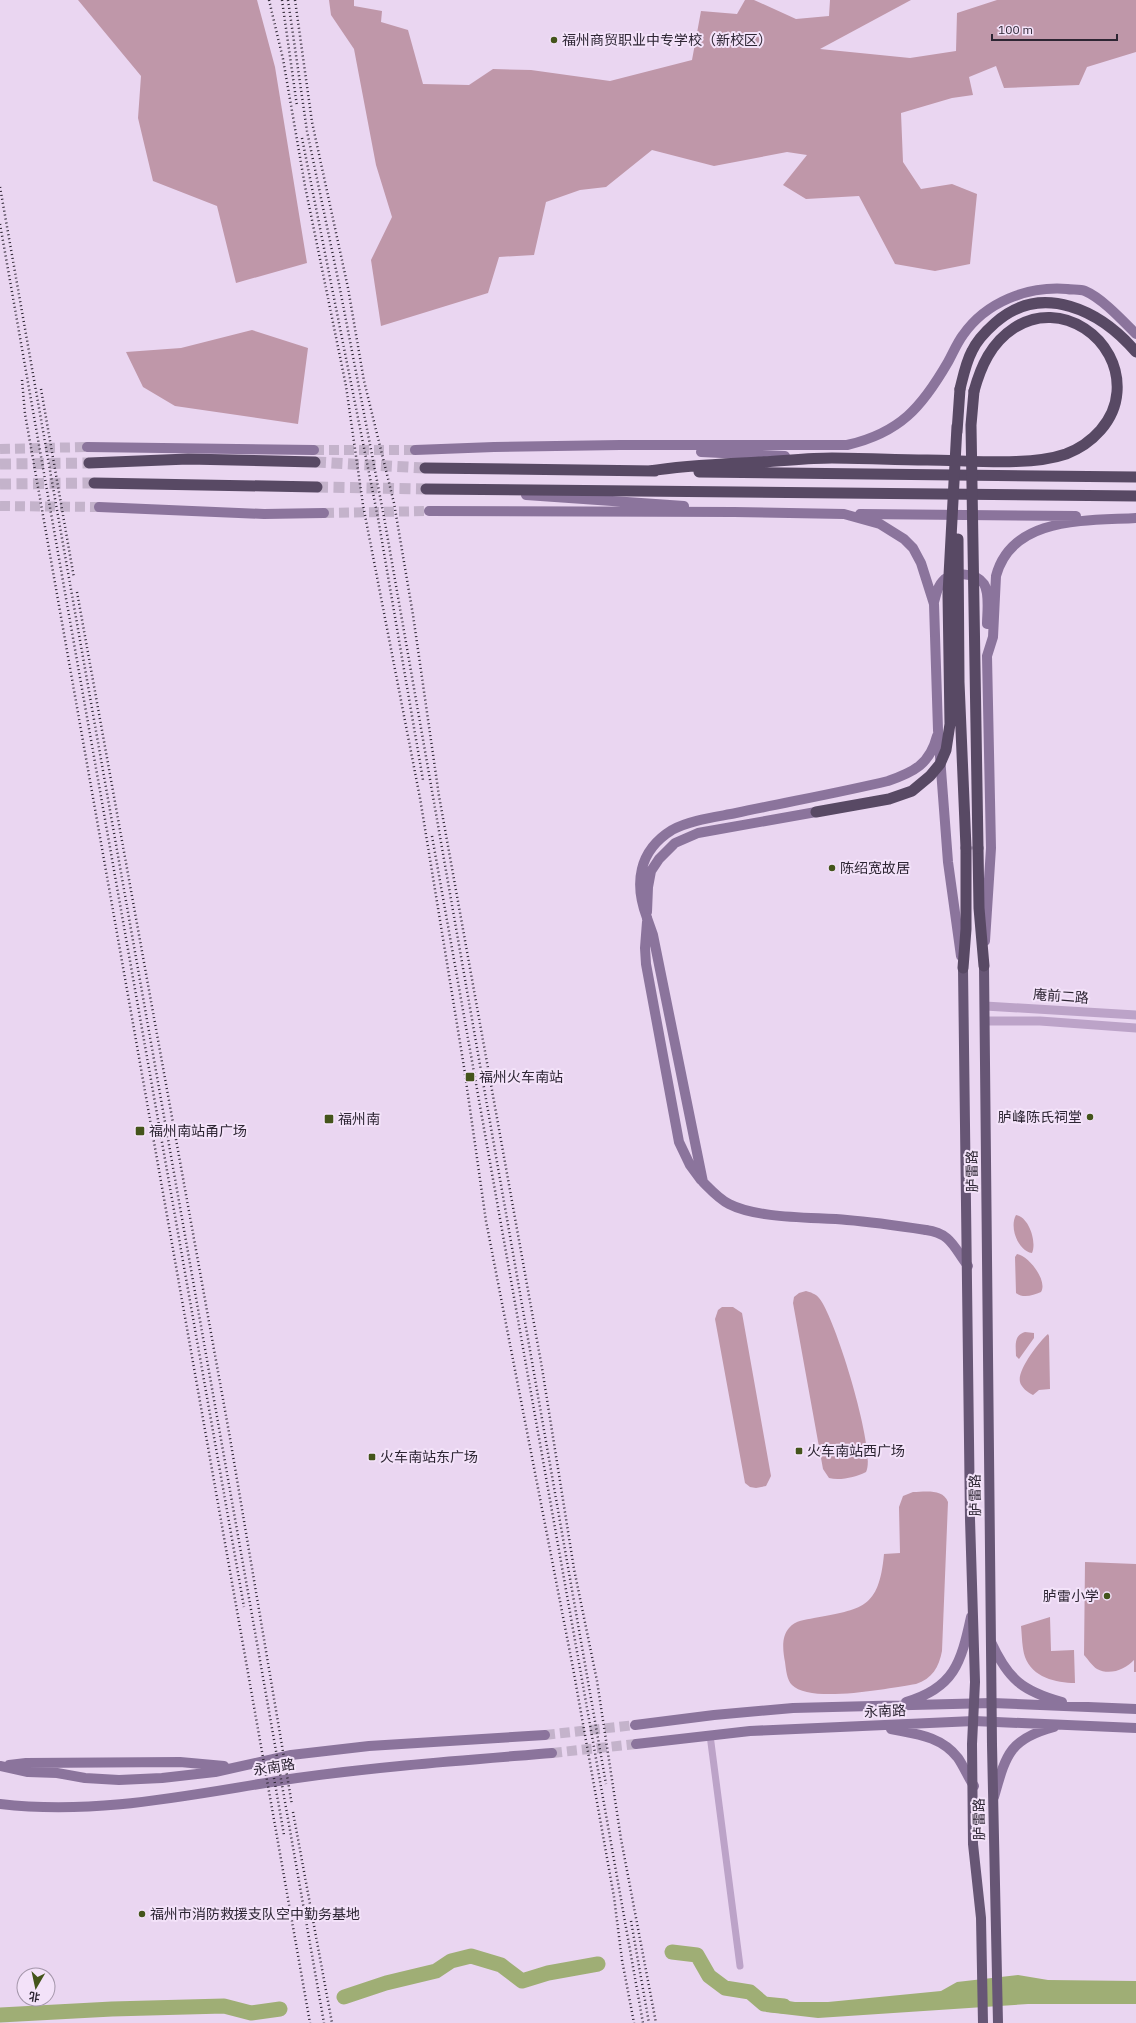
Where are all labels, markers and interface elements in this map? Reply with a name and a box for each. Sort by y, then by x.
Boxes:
scale bar [992,16,1117,42]
text: 100 m [998,22,1033,37]
place label: 福州商贸职业中专学校（新校区） [562,31,772,49]
marker: 福州商贸职业中专学校（新校区） [549,35,559,45]
place label: 陈绍宽故居 [840,859,910,877]
marker: 陈绍宽故居 [827,863,837,873]
street label: 庵前二路 [1032,985,1090,1007]
place label: 福州火车南站 [479,1068,563,1086]
marker: 福州火车南站 [464,1071,476,1083]
place label: 胪峰陈氏祠堂 [998,1108,1082,1126]
place label: 福州南 [338,1110,380,1128]
marker: 胪峰陈氏祠堂 [1085,1112,1095,1122]
marker: 福州南 [323,1113,335,1125]
place label: 福州南站甬广场 [149,1122,247,1140]
marker: 福州南站甬广场 [134,1125,146,1137]
street label: 胪雷路 [963,1150,981,1192]
place label: 火车南站西广场 [807,1442,905,1460]
marker: 火车南站西广场 [794,1446,804,1456]
place label: 火车南站东广场 [380,1448,478,1466]
marker: 火车南站东广场 [367,1452,377,1462]
street label: 胪雷路 [966,1474,984,1516]
place label: 胪雷小学 [1043,1587,1099,1605]
marker: 胪雷小学 [1102,1591,1112,1601]
street label: 永南路 [864,1701,906,1721]
street label: 永南路 [252,1755,296,1779]
street label: 胪雷路 [970,1798,988,1840]
place label: 福州市消防救援支队空中勤务基地 [150,1905,360,1923]
marker: 福州市消防救援支队空中勤务基地 [137,1909,147,1919]
north arrow [16,1967,56,2007]
text: 北 [28,1989,41,2005]

